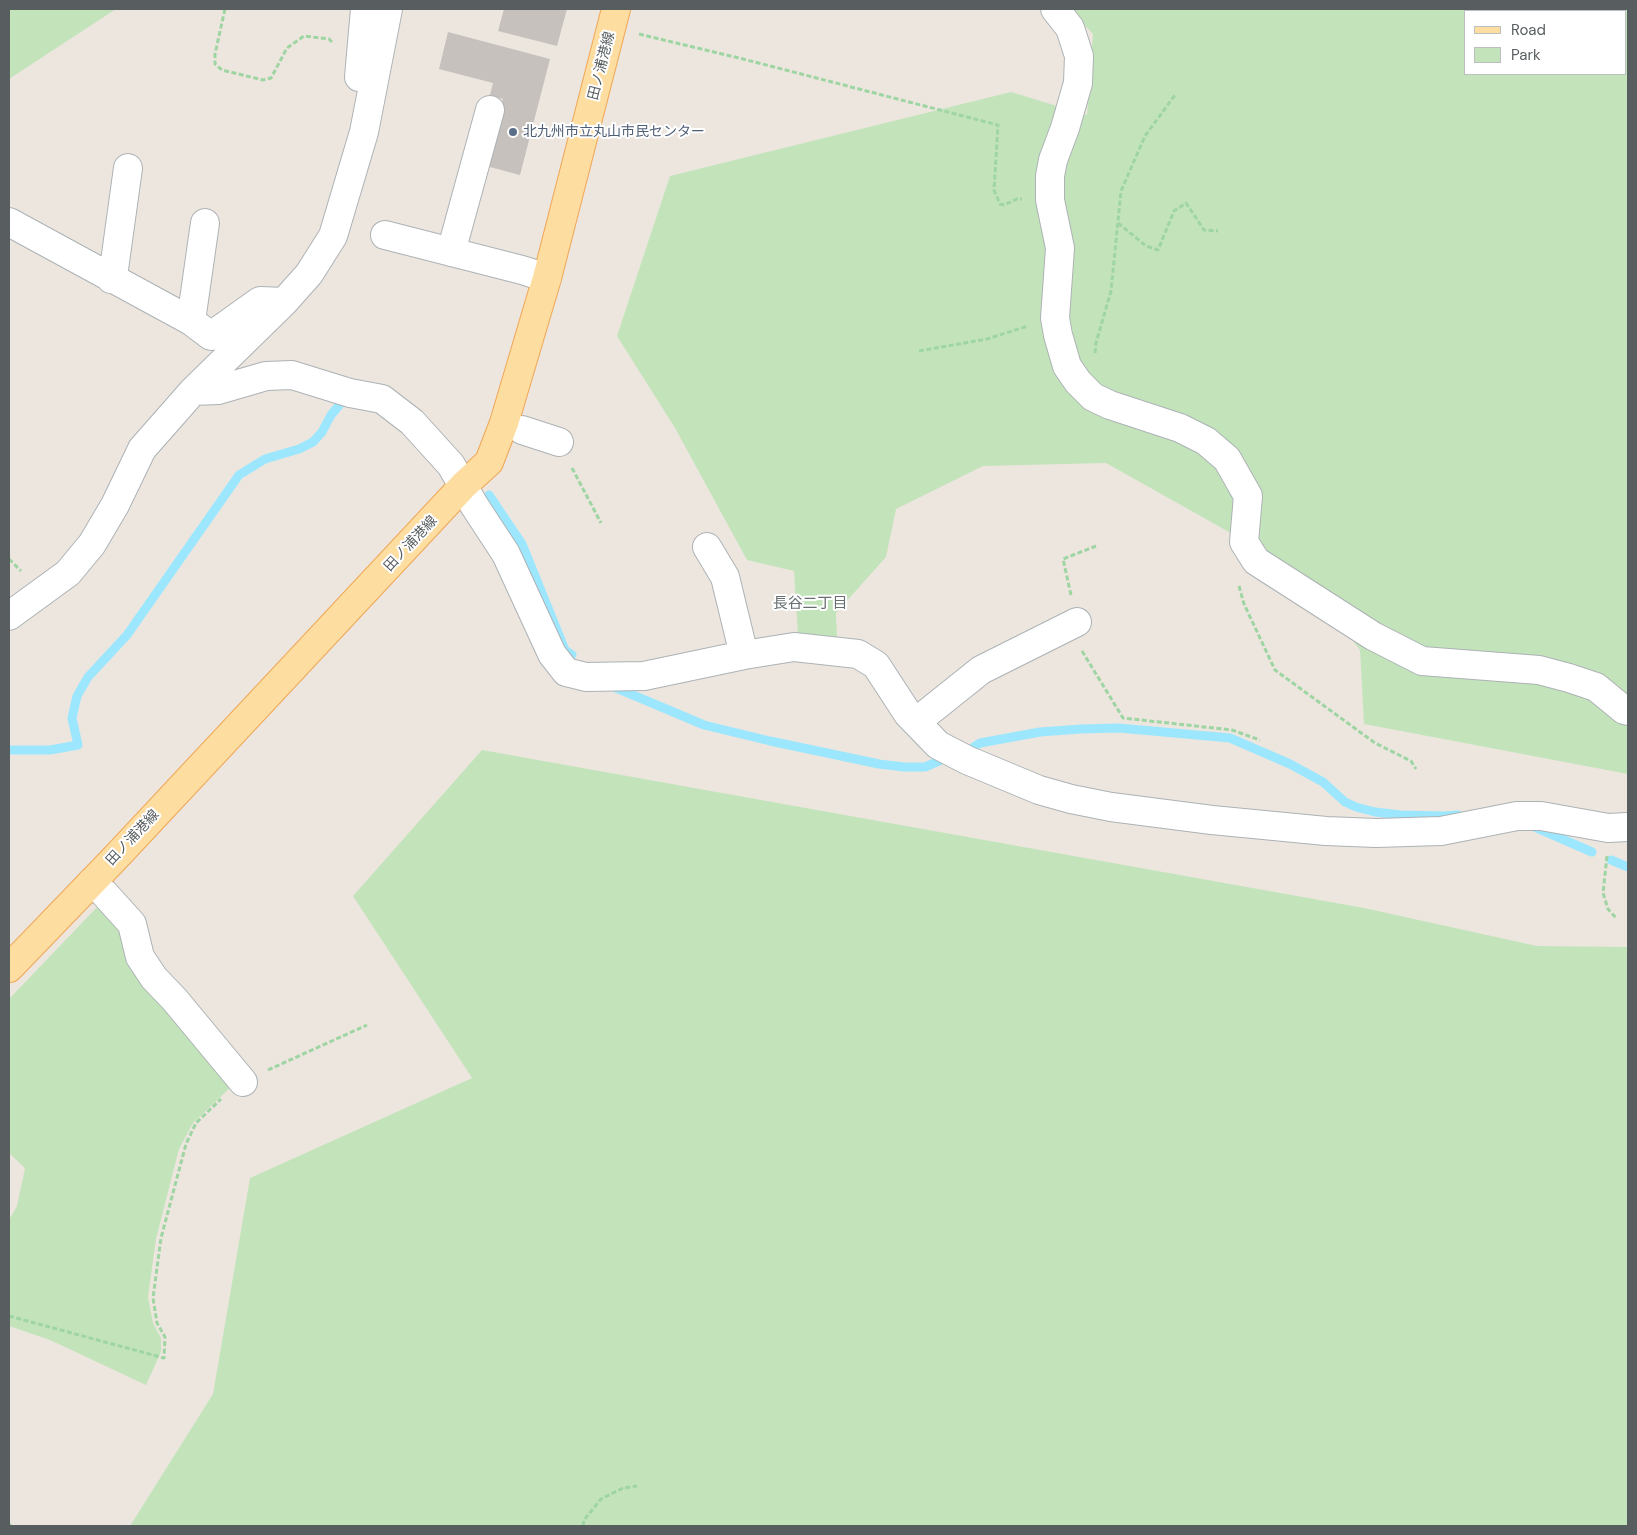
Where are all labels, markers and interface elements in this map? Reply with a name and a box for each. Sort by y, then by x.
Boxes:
legend [1464,10,1627,75]
text: Road [1511,20,1546,40]
street label: 田ノ浦港線 [585,30,619,102]
text: Park [1511,45,1541,65]
place label: 北九州市立丸山市民センター [523,124,705,140]
marker: 北九州市立丸山市民センター [507,126,519,138]
street label: 田ノ浦港線 [381,513,441,575]
district label: 長谷二丁目 [773,595,847,613]
street label: 田ノ浦港線 [103,807,163,869]

